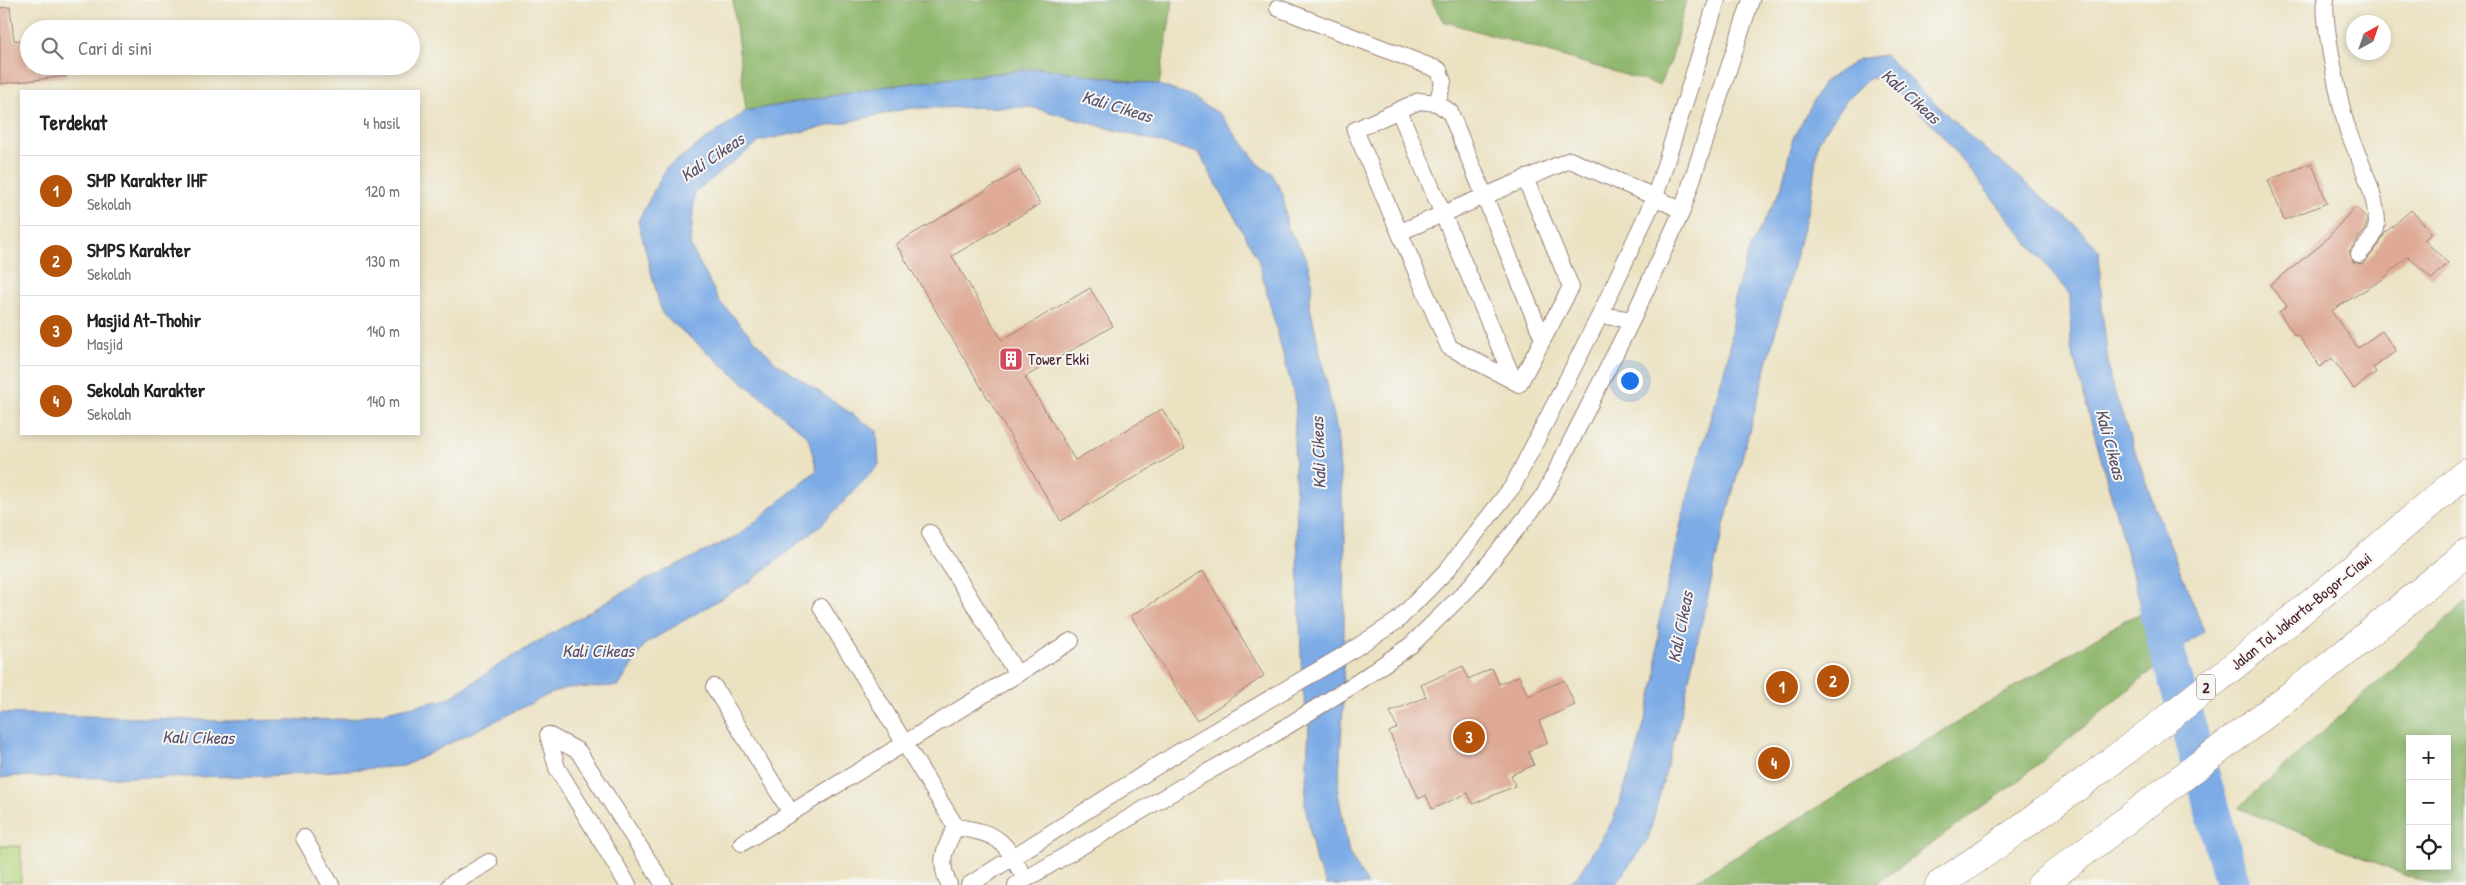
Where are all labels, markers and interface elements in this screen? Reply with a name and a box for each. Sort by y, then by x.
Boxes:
north arrow [2346,15,2391,60]
search box [20,20,420,75]
icon: search [38,34,66,62]
text: Cari di sini [78,35,152,61]
water label: Kali Cikeas [1876,63,1948,131]
water label: Kali Cikeas [1079,84,1157,129]
text: Terdekat [40,108,107,137]
text: 4 hasil [363,112,400,134]
water label: Kali Cikeas [675,125,751,187]
text: SMP Karakter IHF [87,167,207,193]
text: 1 [53,180,59,202]
text: 120 m [365,180,400,202]
text: Sekolah [87,193,131,215]
text: SMPS Karakter [87,237,191,263]
text: 2 [52,250,60,272]
text: 130 m [365,250,400,272]
text: Sekolah [87,263,131,285]
text: Masjid At-Thohir [87,307,201,333]
text: 3 [52,320,60,342]
text: 140 m [366,320,400,342]
text: Masjid [87,333,123,355]
building icon: Tower Ekki [998,346,1024,372]
place label: Tower Ekki [1028,348,1090,370]
your location [1617,368,1643,394]
text: Sekolah Karakter [87,377,205,403]
text: 4 [53,390,59,412]
text: 140 m [366,390,400,412]
text: Sekolah [87,403,131,425]
water label: Kali Cikeas [2090,406,2133,484]
water label: Kali Cikeas [1304,415,1332,489]
street label: Jalan Tol Jakarta–Bogor–Ciawi [2226,547,2376,675]
water label: Kali Cikeas [1661,587,1700,665]
water label: Kali Cikeas [562,638,636,663]
pin: 2 [1817,662,1849,700]
pin: 1 [1766,668,1798,706]
road number: 2 [2197,674,2215,700]
pin: 3 [1453,718,1485,756]
water label: Kali Cikeas [162,724,236,750]
map controls [2406,735,2451,870]
button: + [2406,735,2451,780]
pin: 4 [1758,744,1790,782]
button: − [2406,780,2451,825]
button: locate [2406,825,2451,870]

